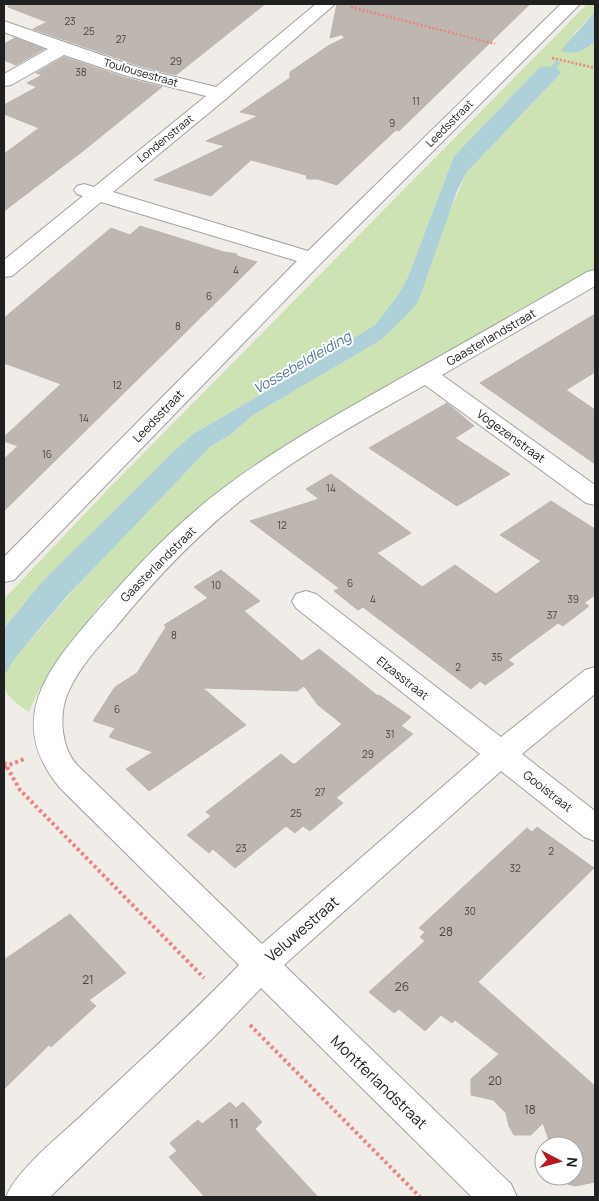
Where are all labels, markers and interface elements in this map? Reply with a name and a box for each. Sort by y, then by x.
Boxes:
house number: 23 [64,14,76,28]
house number: 25 [83,24,95,38]
house number: 27 [116,32,126,46]
street label: Toulousestraat [102,54,180,90]
house number: 29 [170,54,182,68]
house number: 38 [75,65,87,79]
house number: 11 [412,94,420,108]
street label: Leedsstraat [422,96,476,150]
street label: Londenstraat [134,111,196,165]
house number: 9 [389,116,395,130]
house number: 4 [233,263,239,277]
house number: 6 [206,289,212,303]
street label: Gaasterlandstraat [443,304,539,370]
house number: 8 [175,319,181,333]
water label: Vossebeldleiding [250,326,356,398]
house number: 12 [112,378,122,392]
street label: Leedsstraat [129,386,187,446]
street label: Vogezenstraat [473,405,549,467]
house number: 14 [79,411,89,425]
house number: 16 [42,447,52,461]
house number: 14 [326,481,336,495]
house number: 12 [277,518,287,532]
street label: Gaasterlandstraat [116,522,200,606]
house number: 6 [347,576,353,590]
house number: 10 [211,578,221,592]
house number: 4 [370,592,376,606]
house number: 39 [567,592,579,606]
house number: 37 [547,608,557,622]
house number: 8 [171,628,177,642]
house number: 35 [491,650,503,664]
street label: Elzasstraat [373,652,433,704]
house number: 2 [455,660,461,674]
house number: 6 [114,702,120,716]
house number: 31 [385,727,395,741]
house number: 29 [362,747,374,761]
street label: Gooistraat [520,766,577,816]
house number: 27 [315,785,325,799]
house number: 25 [290,806,302,820]
house number: 23 [235,841,247,855]
house number: 2 [548,844,554,858]
house number: 32 [509,861,521,875]
street label: Veluwestraat [261,891,343,967]
house number: 30 [464,904,476,918]
house number: 28 [439,923,453,940]
house number: 21 [82,971,94,988]
house number: 26 [395,978,409,995]
street label: Montferlandstraat [326,1030,432,1134]
house number: 20 [488,1072,502,1089]
house number: 18 [524,1101,536,1118]
house number: 11 [229,1115,239,1132]
north arrow [534,1136,584,1186]
text: N [562,1156,582,1168]

